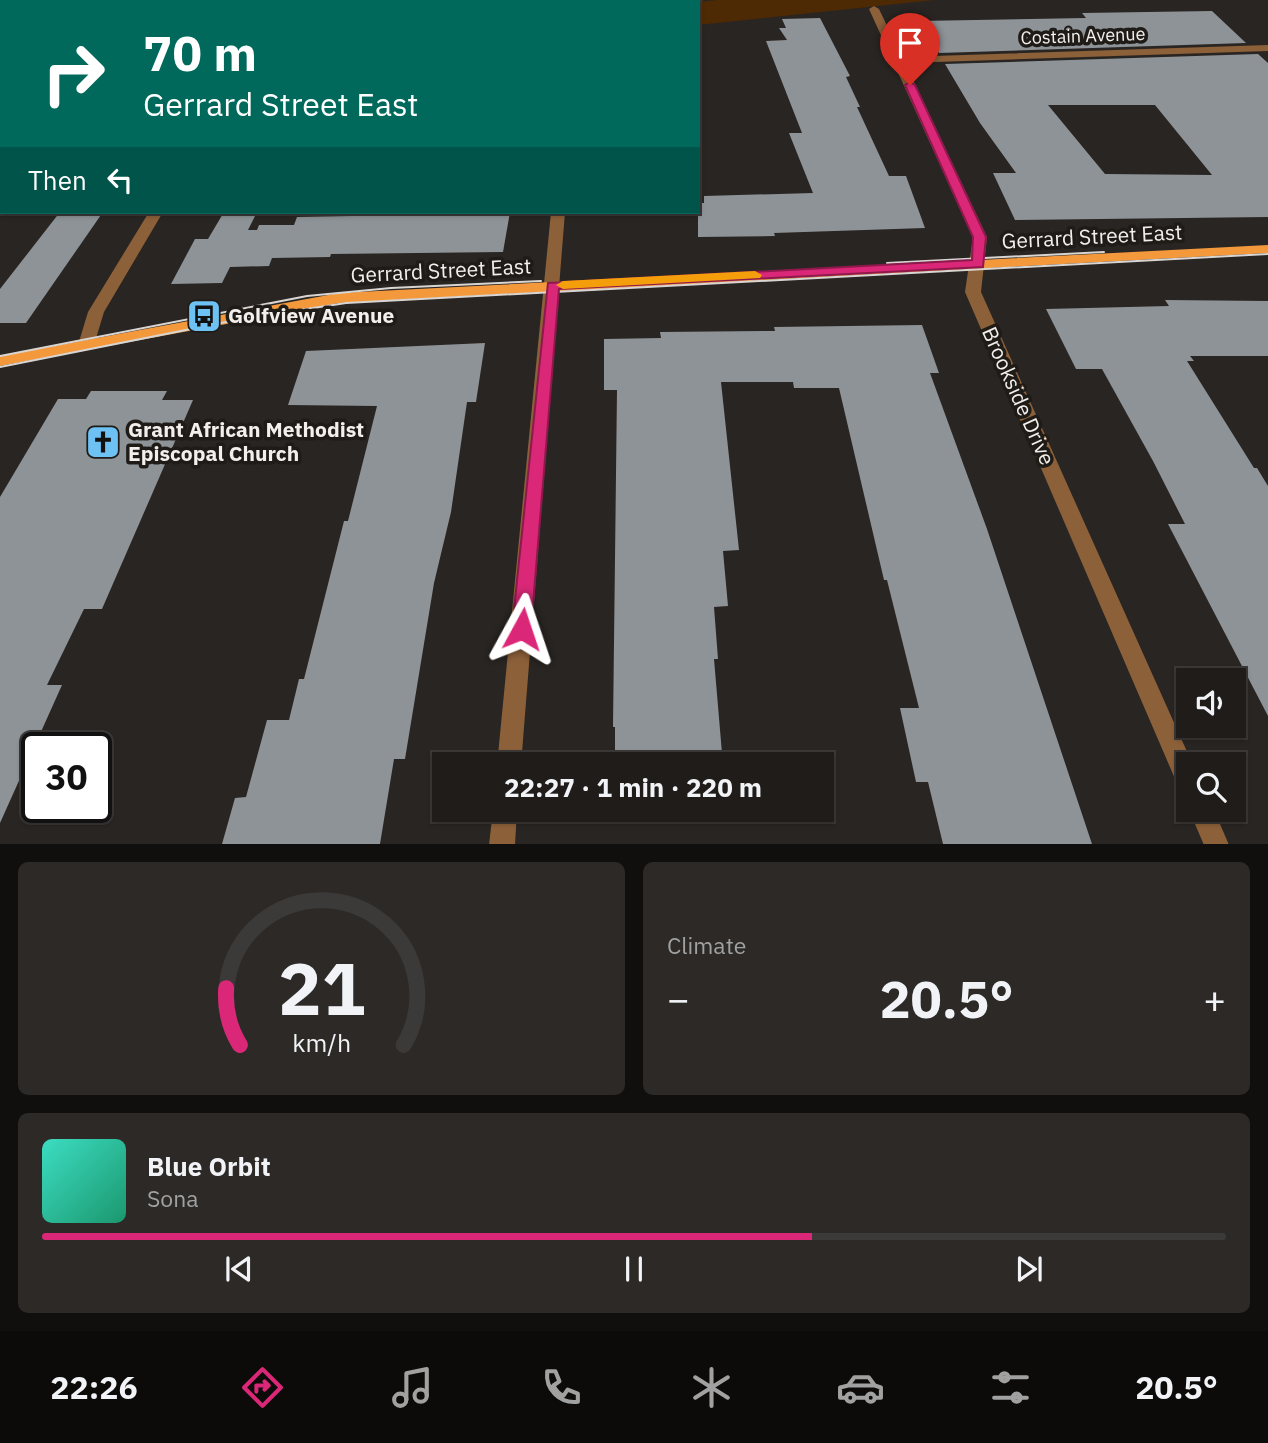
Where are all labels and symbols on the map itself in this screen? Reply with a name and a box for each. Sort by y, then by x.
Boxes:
pin [880,13,940,85]
street label: Costain Avenue [1020,22,1146,49]
street label: Gerrard Street East [1001,217,1183,255]
street label: Gerrard Street East [350,251,532,289]
bus stop icon: Golfview Avenue [185,297,223,335]
place label: Golfview Avenue [228,301,394,329]
street label: Brookside Drive [976,322,1062,469]
place label: Grant African Methodist Episcopal Church [128,415,364,467]
church icon: Grant African Methodist Episcopal Church [84,423,122,461]
position arrow [485,592,559,666]
speed limit sign: 30 [21,732,112,823]

